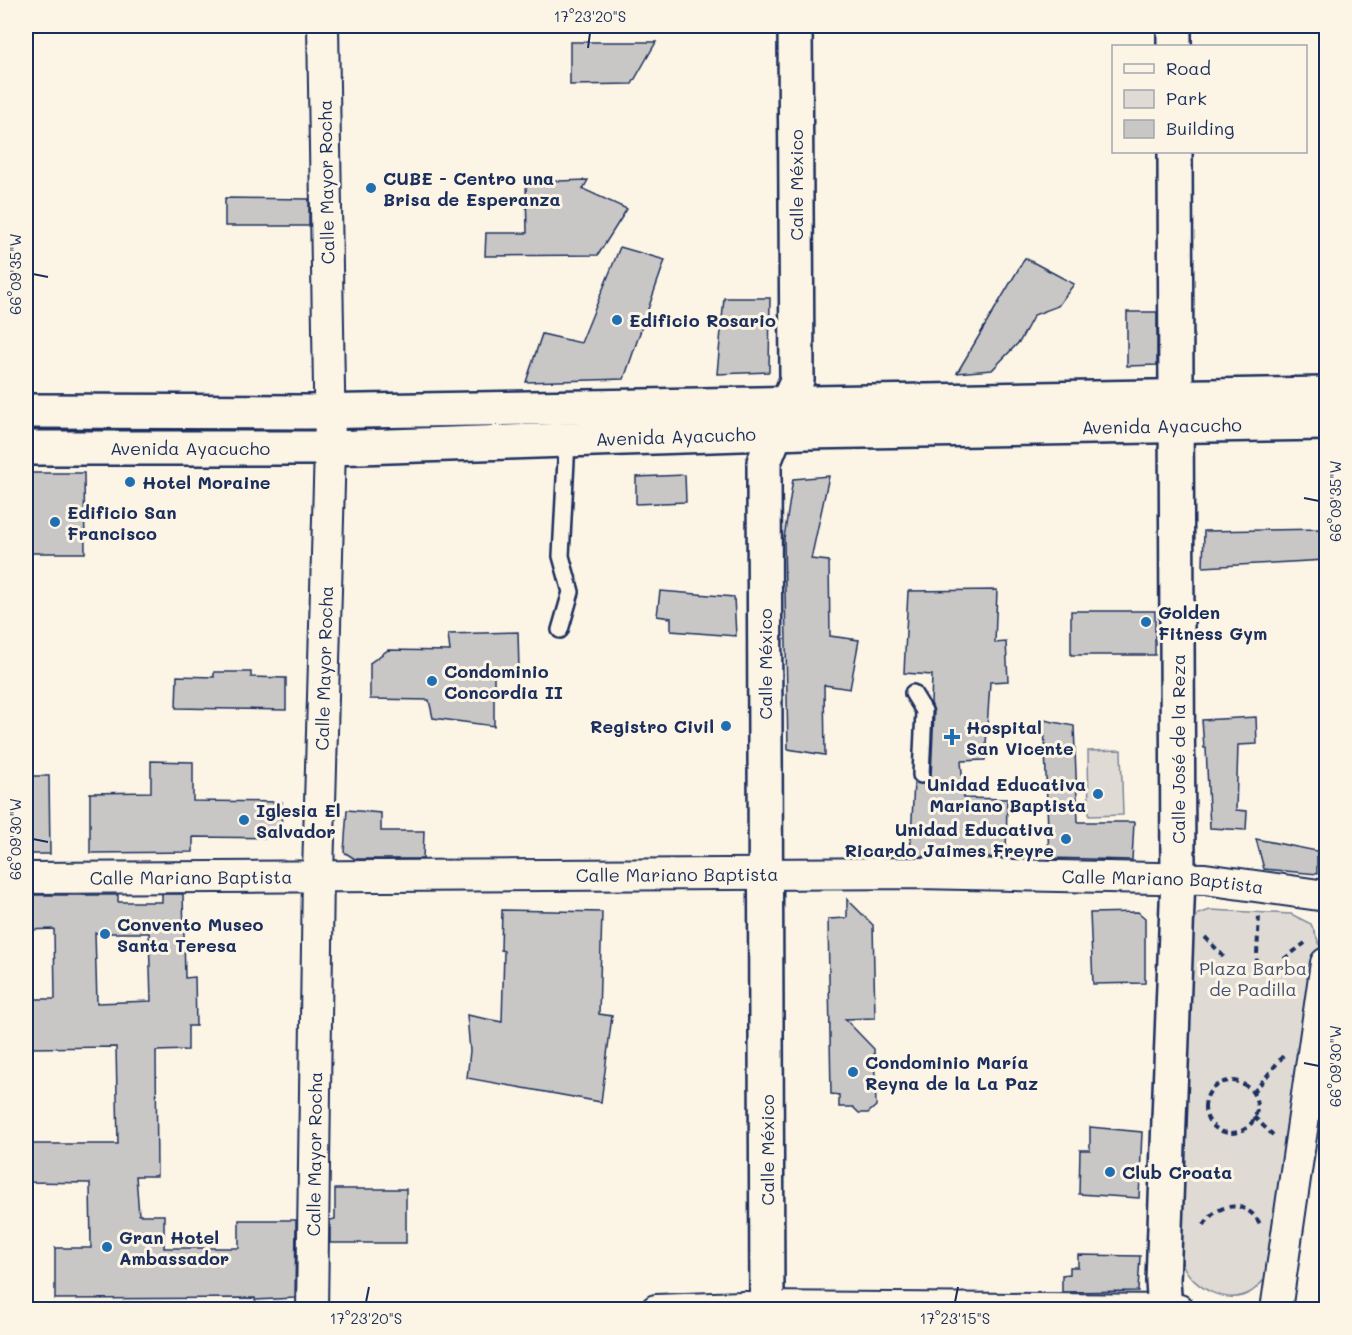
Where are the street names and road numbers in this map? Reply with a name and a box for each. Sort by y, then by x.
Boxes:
street label: Calle Mayor Rocha [313,100,339,264]
street label: Calle México [784,129,808,241]
street label: Avenida Ayacucho [1081,412,1242,439]
street label: Avenida Ayacucho [595,422,757,451]
street label: Avenida Ayacucho [110,436,270,460]
street label: Calle Mayor Rocha [309,585,338,751]
street label: Calle México [753,608,777,720]
street label: Calle José de la Reza [1166,654,1190,844]
street label: Calle Mariano Baptista [576,862,778,887]
street label: Calle Mariano Baptista [1061,864,1265,899]
street label: Calle Mariano Baptista [90,865,292,890]
street label: Calle Mayor Rocha [301,1071,327,1237]
street label: Calle México [755,1094,779,1206]

